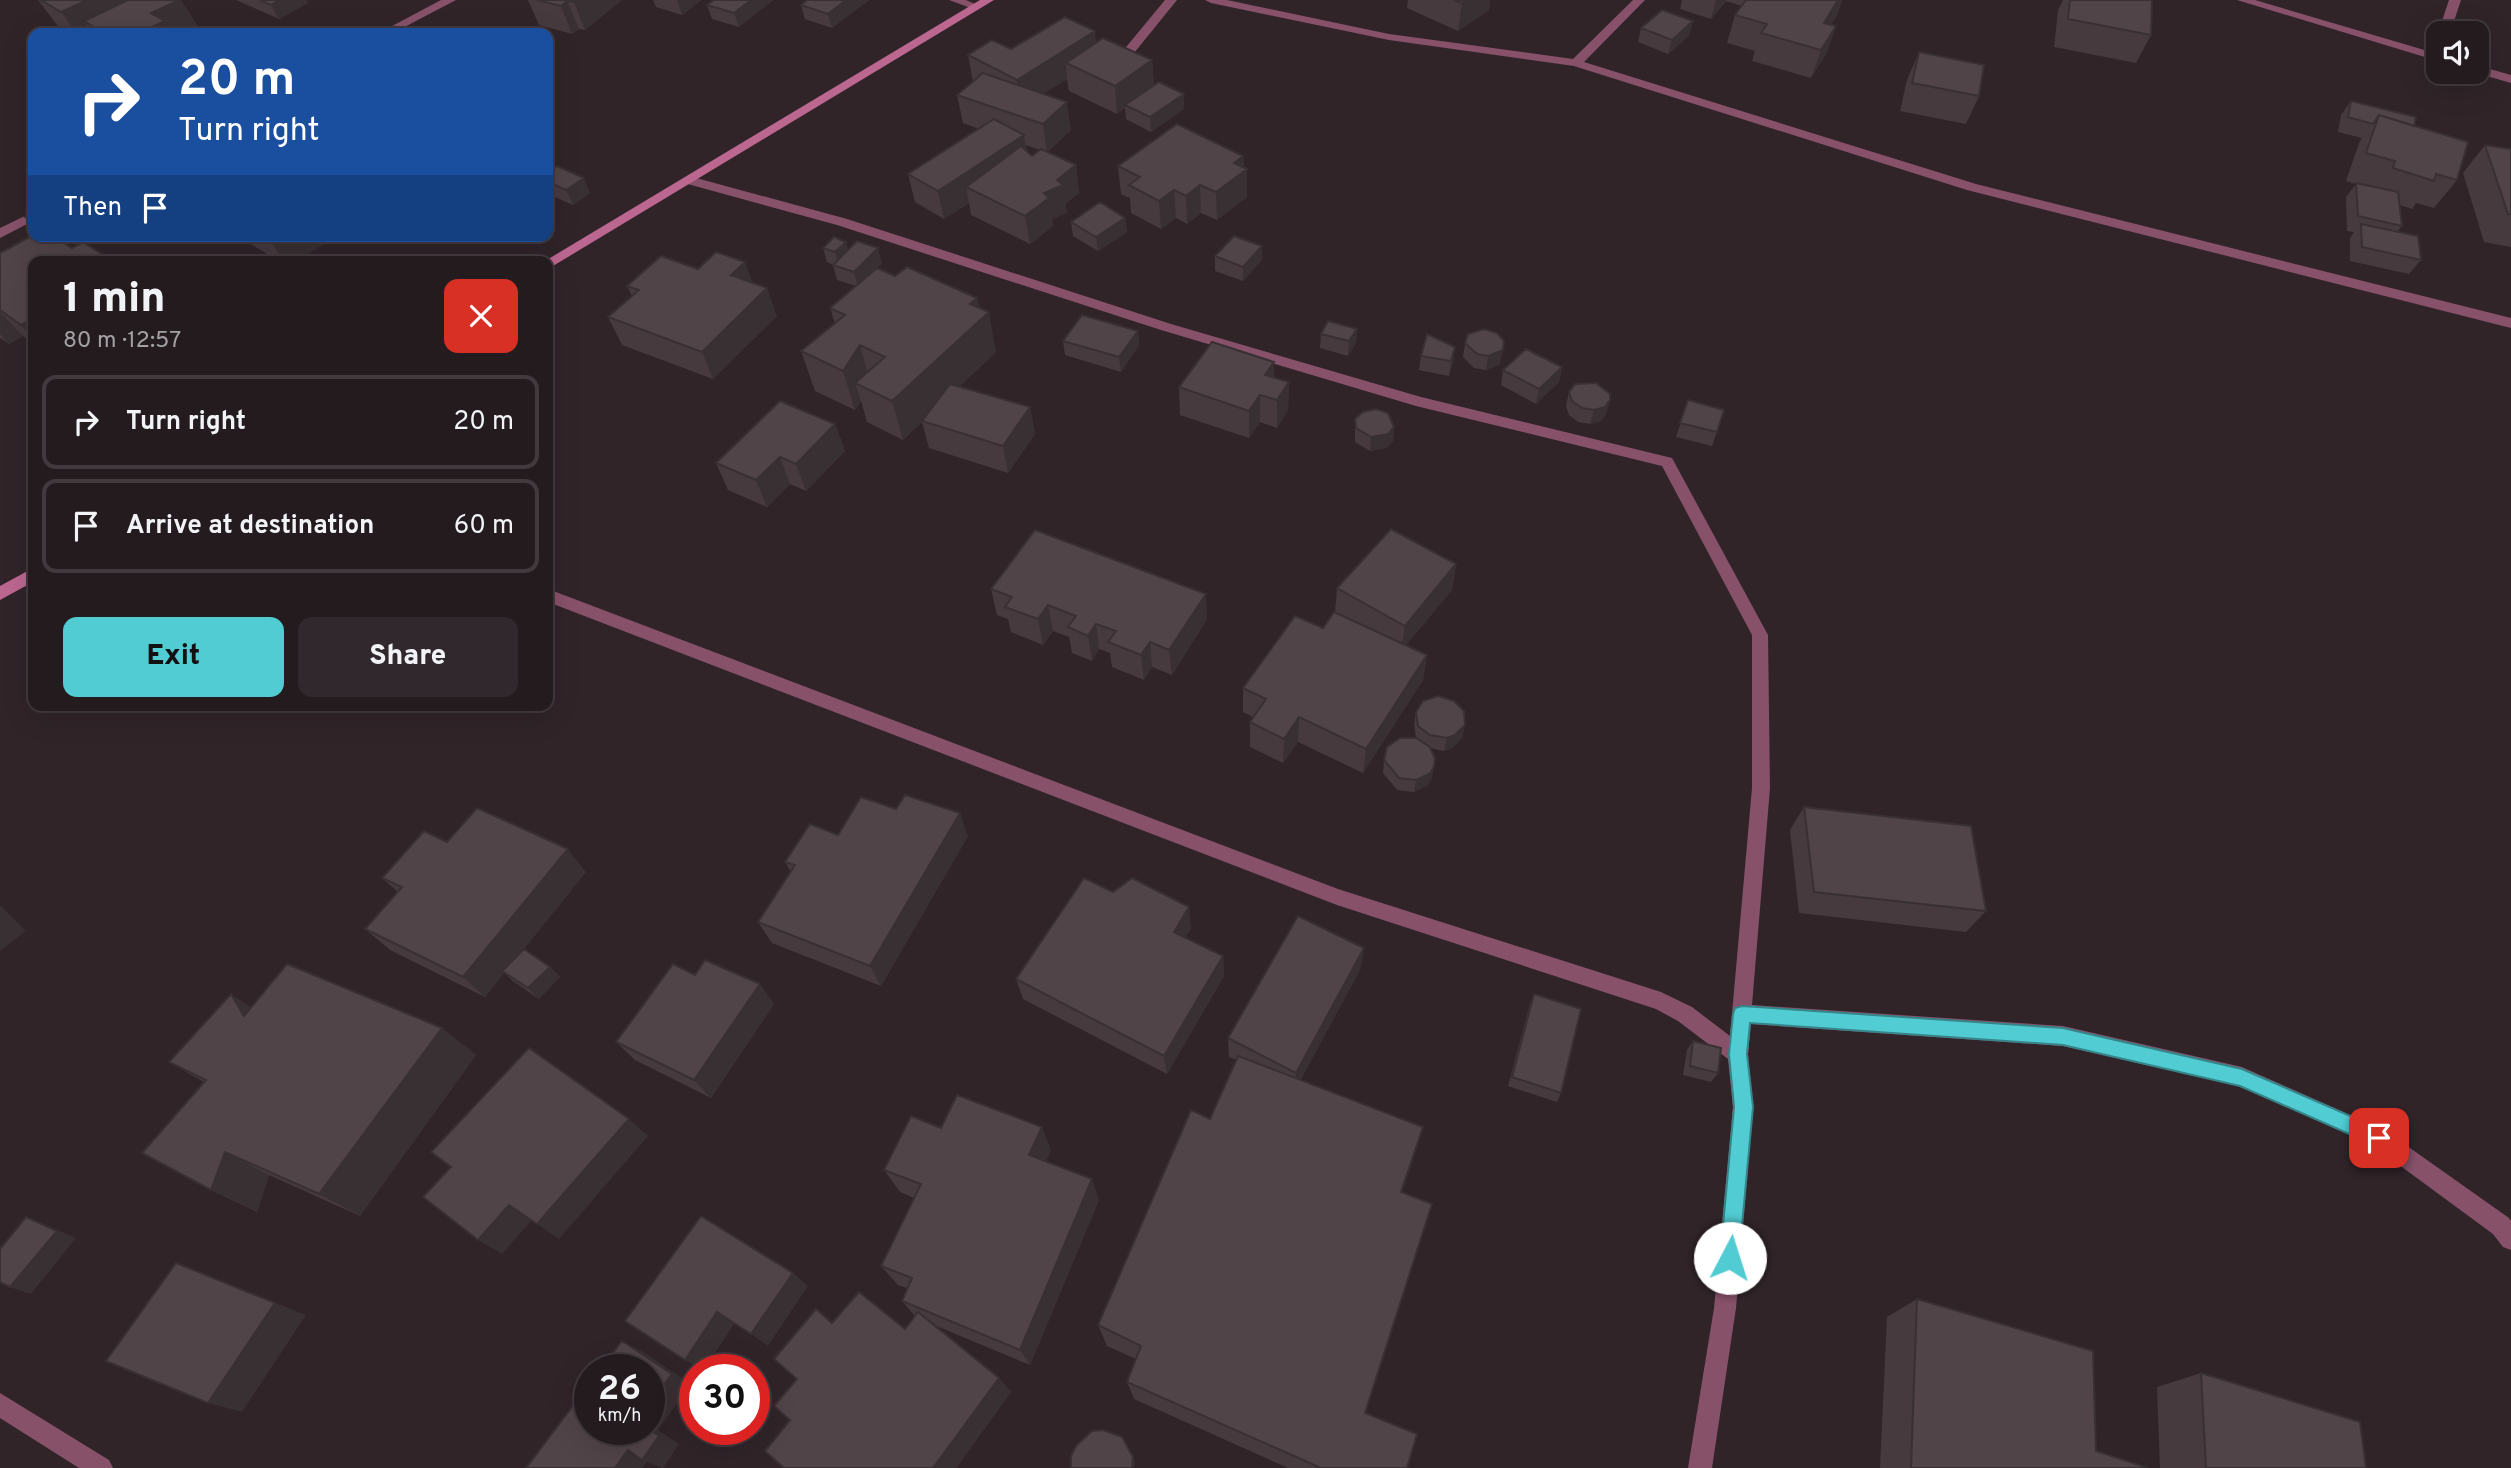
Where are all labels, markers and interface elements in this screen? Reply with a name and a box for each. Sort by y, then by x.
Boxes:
map controls [2426,21,2489,84]
button: sound [2426,21,2489,84]
text: 20 m [178,51,295,113]
icon: right [63,56,154,147]
text: Turn right [178,112,320,152]
icon: arrive [136,189,174,227]
text: Then [63,192,122,225]
text: 1 min [63,274,166,327]
button: close [444,279,518,353]
text: 80 m · 12:57 [63,327,181,356]
icon: right [67,403,105,441]
text: Turn right [126,406,246,439]
text: 20 m [453,406,514,439]
icon: arrive [67,507,105,545]
text: Arrive at destination [126,510,374,543]
text: 60 m [454,510,514,543]
button: Exit [63,617,284,697]
button: Share [298,617,518,697]
pin [2349,1108,2409,1168]
icon: arrive [2360,1119,2398,1157]
position arrow [1693,1221,1767,1295]
speed limit sign: 30 [679,1354,770,1445]
text: 26 [598,1368,641,1412]
text: km/h [598,1405,641,1428]

